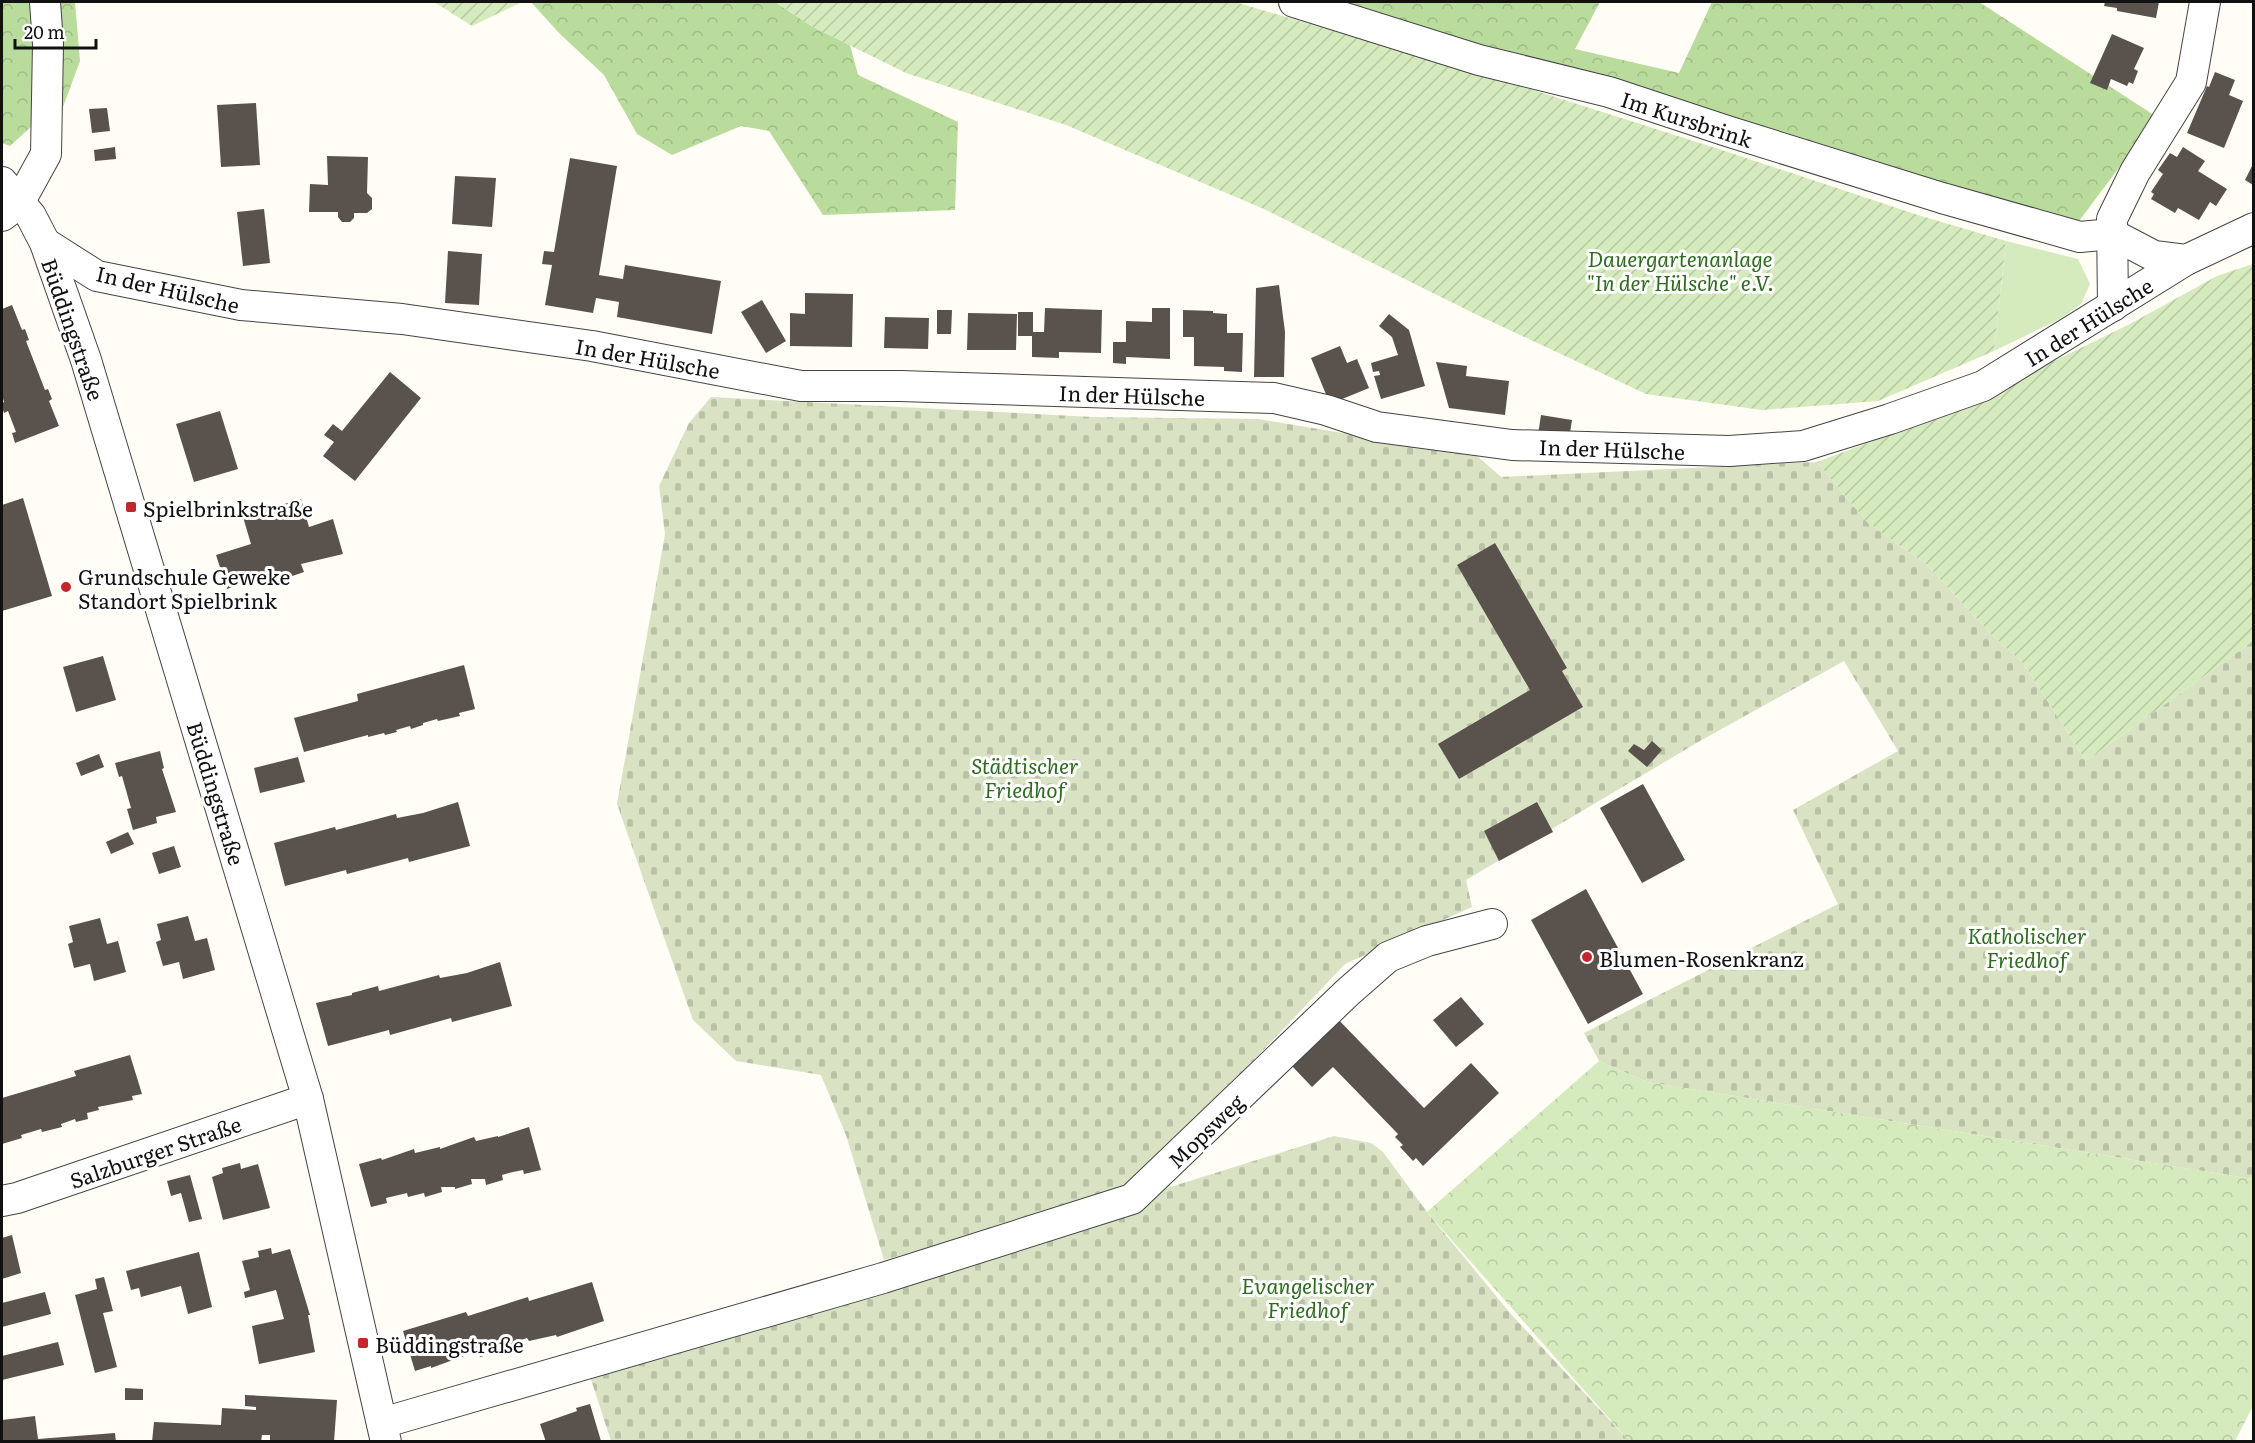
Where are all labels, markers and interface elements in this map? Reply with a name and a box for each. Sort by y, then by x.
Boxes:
scale bar [15,12,96,50]
text: 20 m [24,18,65,45]
street label: Im Kursbrink [1617,82,1757,154]
park label: Dauergartenanlage "In der Hülsche" e.V. [1586,242,1774,297]
street label: Büddingstraße [35,254,113,404]
street label: In der Hülsche [93,256,243,320]
street label: In der Hülsche [2018,269,2158,373]
street label: In der Hülsche [573,329,723,385]
street label: In der Hülsche [1058,376,1206,412]
street label: In der Hülsche [1538,430,1686,466]
place label: Spielbrinkstraße [143,492,313,523]
marker: Spielbrinkstraße [124,500,138,514]
place label: Grundschule Geweke Standort Spielbrink [78,560,290,615]
marker: Grundschule Geweke Standort Spielbrink [59,580,73,594]
street label: Büddingstraße [180,717,254,869]
park label: Städtischer Friedhof [971,749,1079,804]
park label: Katholischer Friedhof [1967,919,2087,974]
place label: Blumen-Rosenkranz [1599,942,1804,973]
marker: Blumen-Rosenkranz [1580,950,1594,964]
street label: Mopsweg [1160,1086,1250,1174]
street label: Salzburger Straße [65,1107,245,1195]
park label: Evangelischer Friedhof [1241,1269,1375,1324]
place label: Büddingstraße [375,1328,524,1359]
marker: Büddingstraße [356,1336,370,1350]

